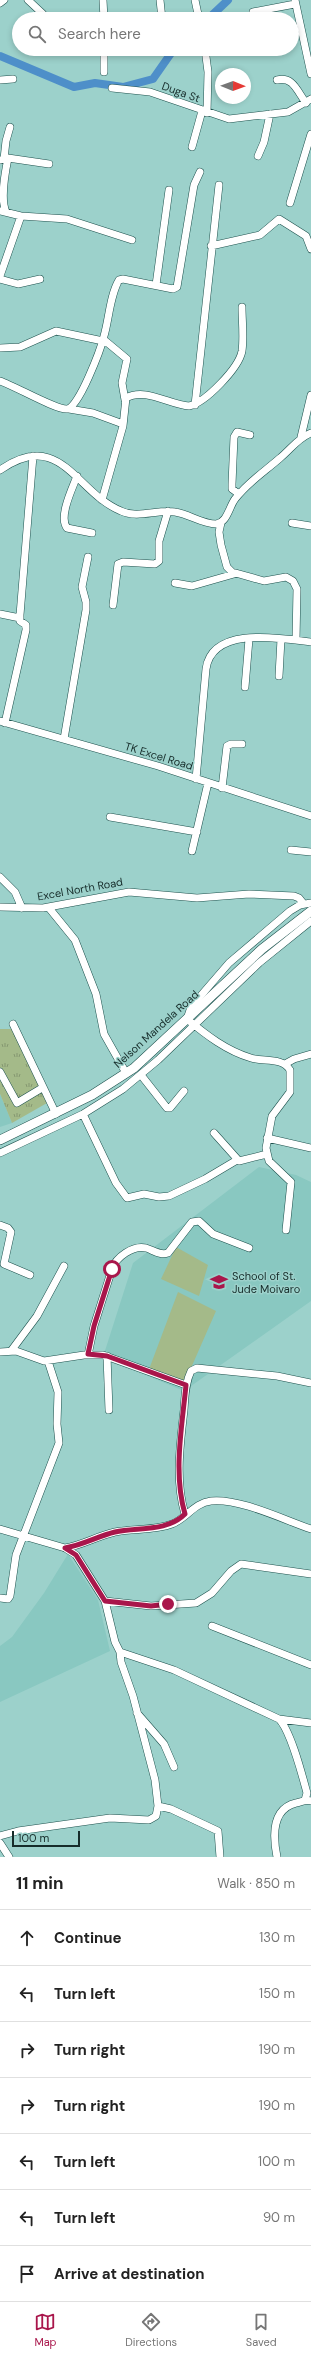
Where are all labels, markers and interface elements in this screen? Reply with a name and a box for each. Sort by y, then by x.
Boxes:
search box [12,12,299,56]
icon: search [26,23,48,45]
text: Search here [58,24,141,44]
north arrow [215,68,251,104]
street label: Duga St [160,79,202,105]
street label: TK Excel Road [123,739,195,773]
street label: Excel North Road [36,875,124,903]
street label: Nelson Mandela Road [111,987,201,1071]
route start [103,1260,121,1278]
place label: School of St. Jude Moivaro [232,1269,300,1296]
school or university icon: School of St. Jude Moivaro [209,1272,229,1292]
route end [159,1595,177,1613]
scale bar [12,1829,80,1848]
text: 100 m [18,1831,49,1845]
text: 11 min [16,1872,64,1894]
text: Walk · 850 m [217,1875,295,1892]
icon: ahead [16,1927,38,1949]
text: Continue [54,1928,122,1948]
text: 130 m [259,1929,295,1946]
icon: left [16,1983,38,2005]
text: Turn left [54,1984,115,2004]
text: 150 m [259,1985,295,2002]
icon: right [16,2039,38,2061]
text: Turn right [54,2040,125,2060]
text: 190 m [259,2041,295,2058]
icon: right [16,2095,38,2117]
text: Turn right [54,2096,125,2116]
text: 190 m [259,2097,295,2114]
icon: left [16,2151,38,2173]
text: Turn left [54,2152,115,2172]
text: 100 m [258,2153,295,2170]
icon: left [16,2207,38,2229]
text: Turn left [54,2208,115,2228]
text: 90 m [263,2209,295,2226]
icon: arrive [16,2263,38,2285]
text: Arrive at destination [54,2264,205,2284]
tab: Map [34,2311,57,2349]
tab: Directions [125,2311,177,2349]
tab: Saved [246,2311,277,2349]

